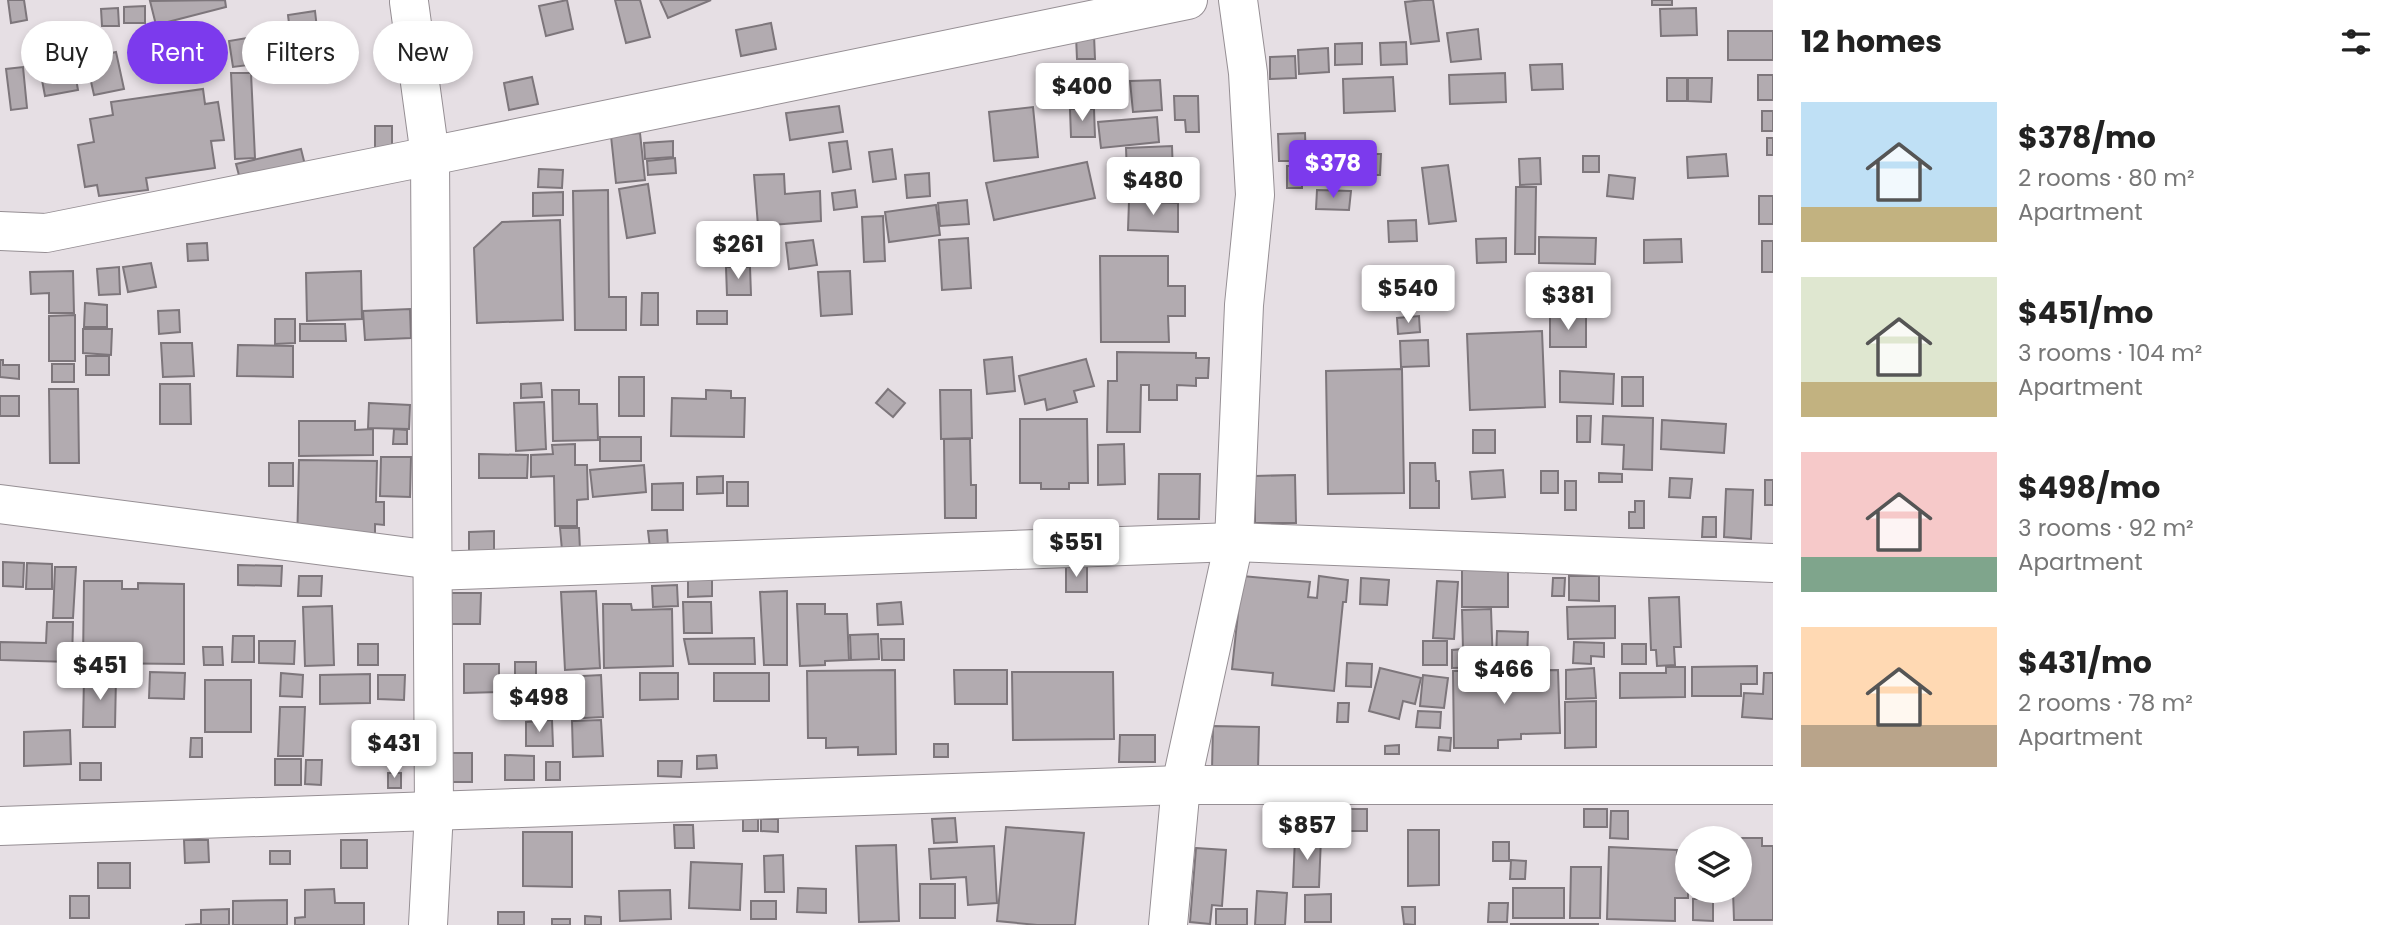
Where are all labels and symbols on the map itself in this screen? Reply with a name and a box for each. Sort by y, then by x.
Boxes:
pin: $400 [1041,64,1123,123]
pin: $378 [1292,140,1374,200]
pin: $480 [1112,158,1194,217]
pin: $261 [697,222,779,281]
pin: $540 [1367,266,1449,325]
pin: $381 [1527,272,1609,332]
pin: $551 [1035,520,1117,579]
pin: $451 [59,642,141,702]
pin: $466 [1463,646,1545,706]
pin: $498 [498,674,580,734]
pin: $431 [353,720,435,780]
pin: $857 [1266,802,1348,862]

